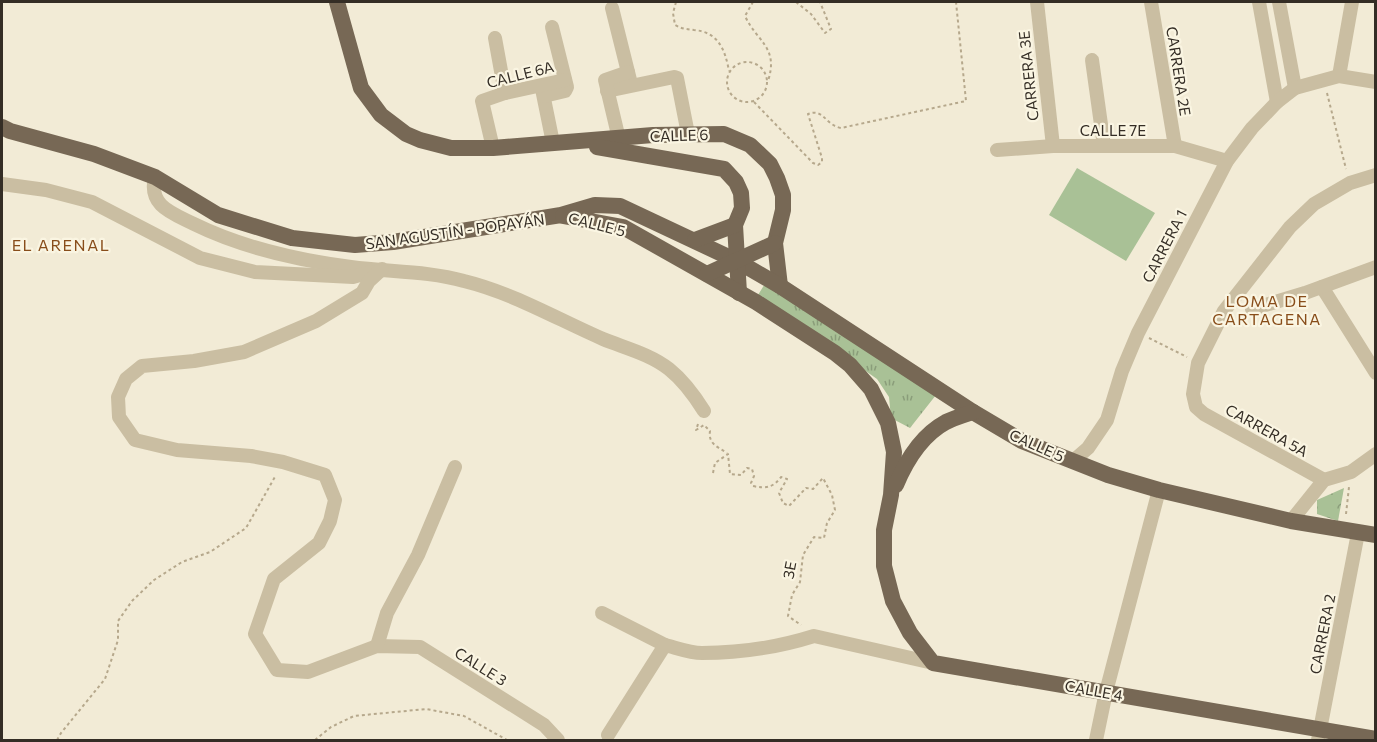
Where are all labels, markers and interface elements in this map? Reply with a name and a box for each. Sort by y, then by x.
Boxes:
street label: CARRERA 2E [1163,25,1195,117]
street label: CARRERA 3E [1014,30,1042,122]
street label: CALLE 6A [484,57,556,91]
street label: CALLE 7E [1080,121,1146,139]
street label: CALLE 6 [649,125,709,145]
street label: CARRERA 1 [1138,207,1190,285]
street label: CALLE 5 [567,208,627,240]
street label: SAN AGUSTÍN - POPAYÁN [364,209,546,252]
district label: EL ARENAL [12,235,110,254]
district label: LOMA DE CARTAGENA [1212,291,1322,328]
street label: CARRERA 5A [1223,400,1311,460]
street label: CALLE 5 [1007,425,1067,465]
street label: 3E [778,560,800,580]
street label: CARRERA 2 [1305,592,1339,676]
street label: CALLE 3 [452,643,510,689]
street label: CALLE 4 [1064,676,1124,704]

